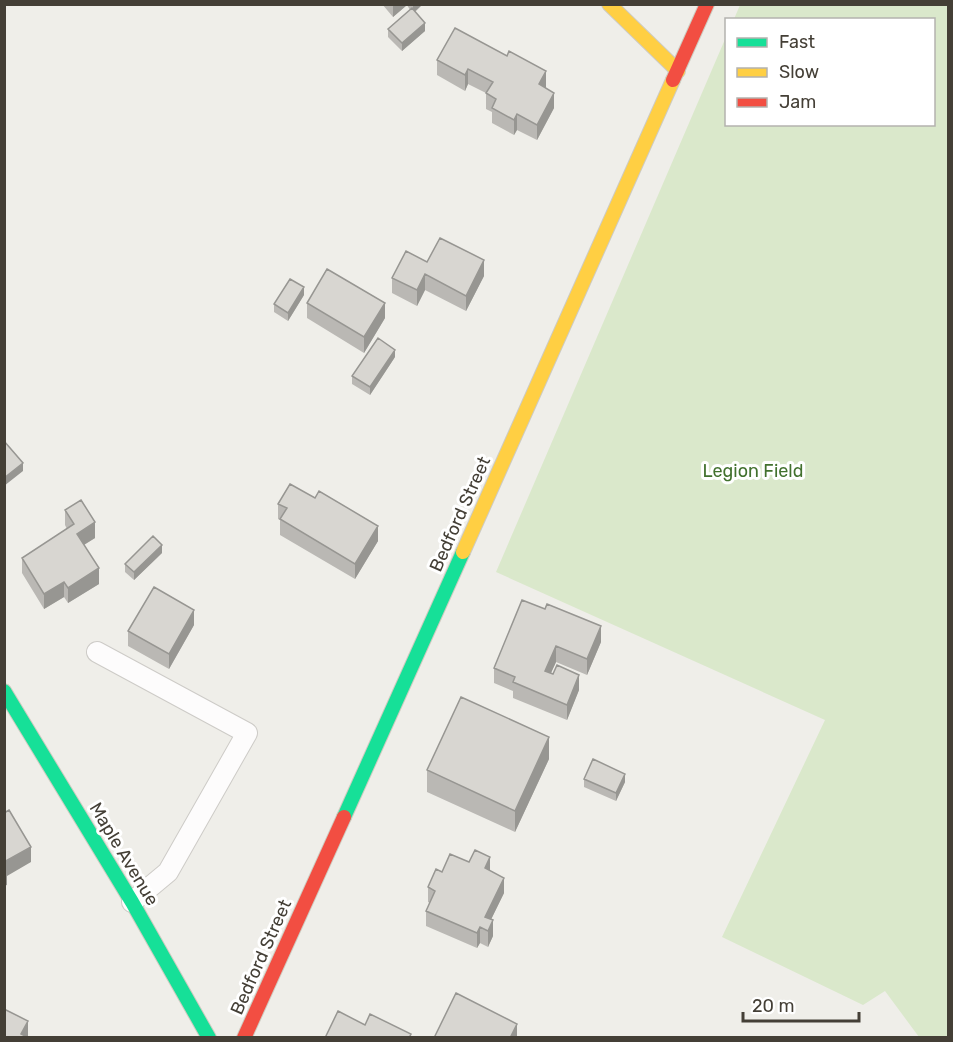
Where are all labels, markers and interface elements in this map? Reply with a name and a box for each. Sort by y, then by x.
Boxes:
legend [725,18,935,126]
text: Fast [779,31,815,53]
text: Slow [779,61,819,83]
text: Jam [779,91,816,113]
street label: Bedford Street [425,453,495,575]
park label: Legion Field [703,460,803,482]
street label: Maple Avenue [85,798,163,910]
street label: Bedford Street [226,896,296,1018]
scale bar [743,985,858,1023]
text: 20 m [752,995,794,1017]

